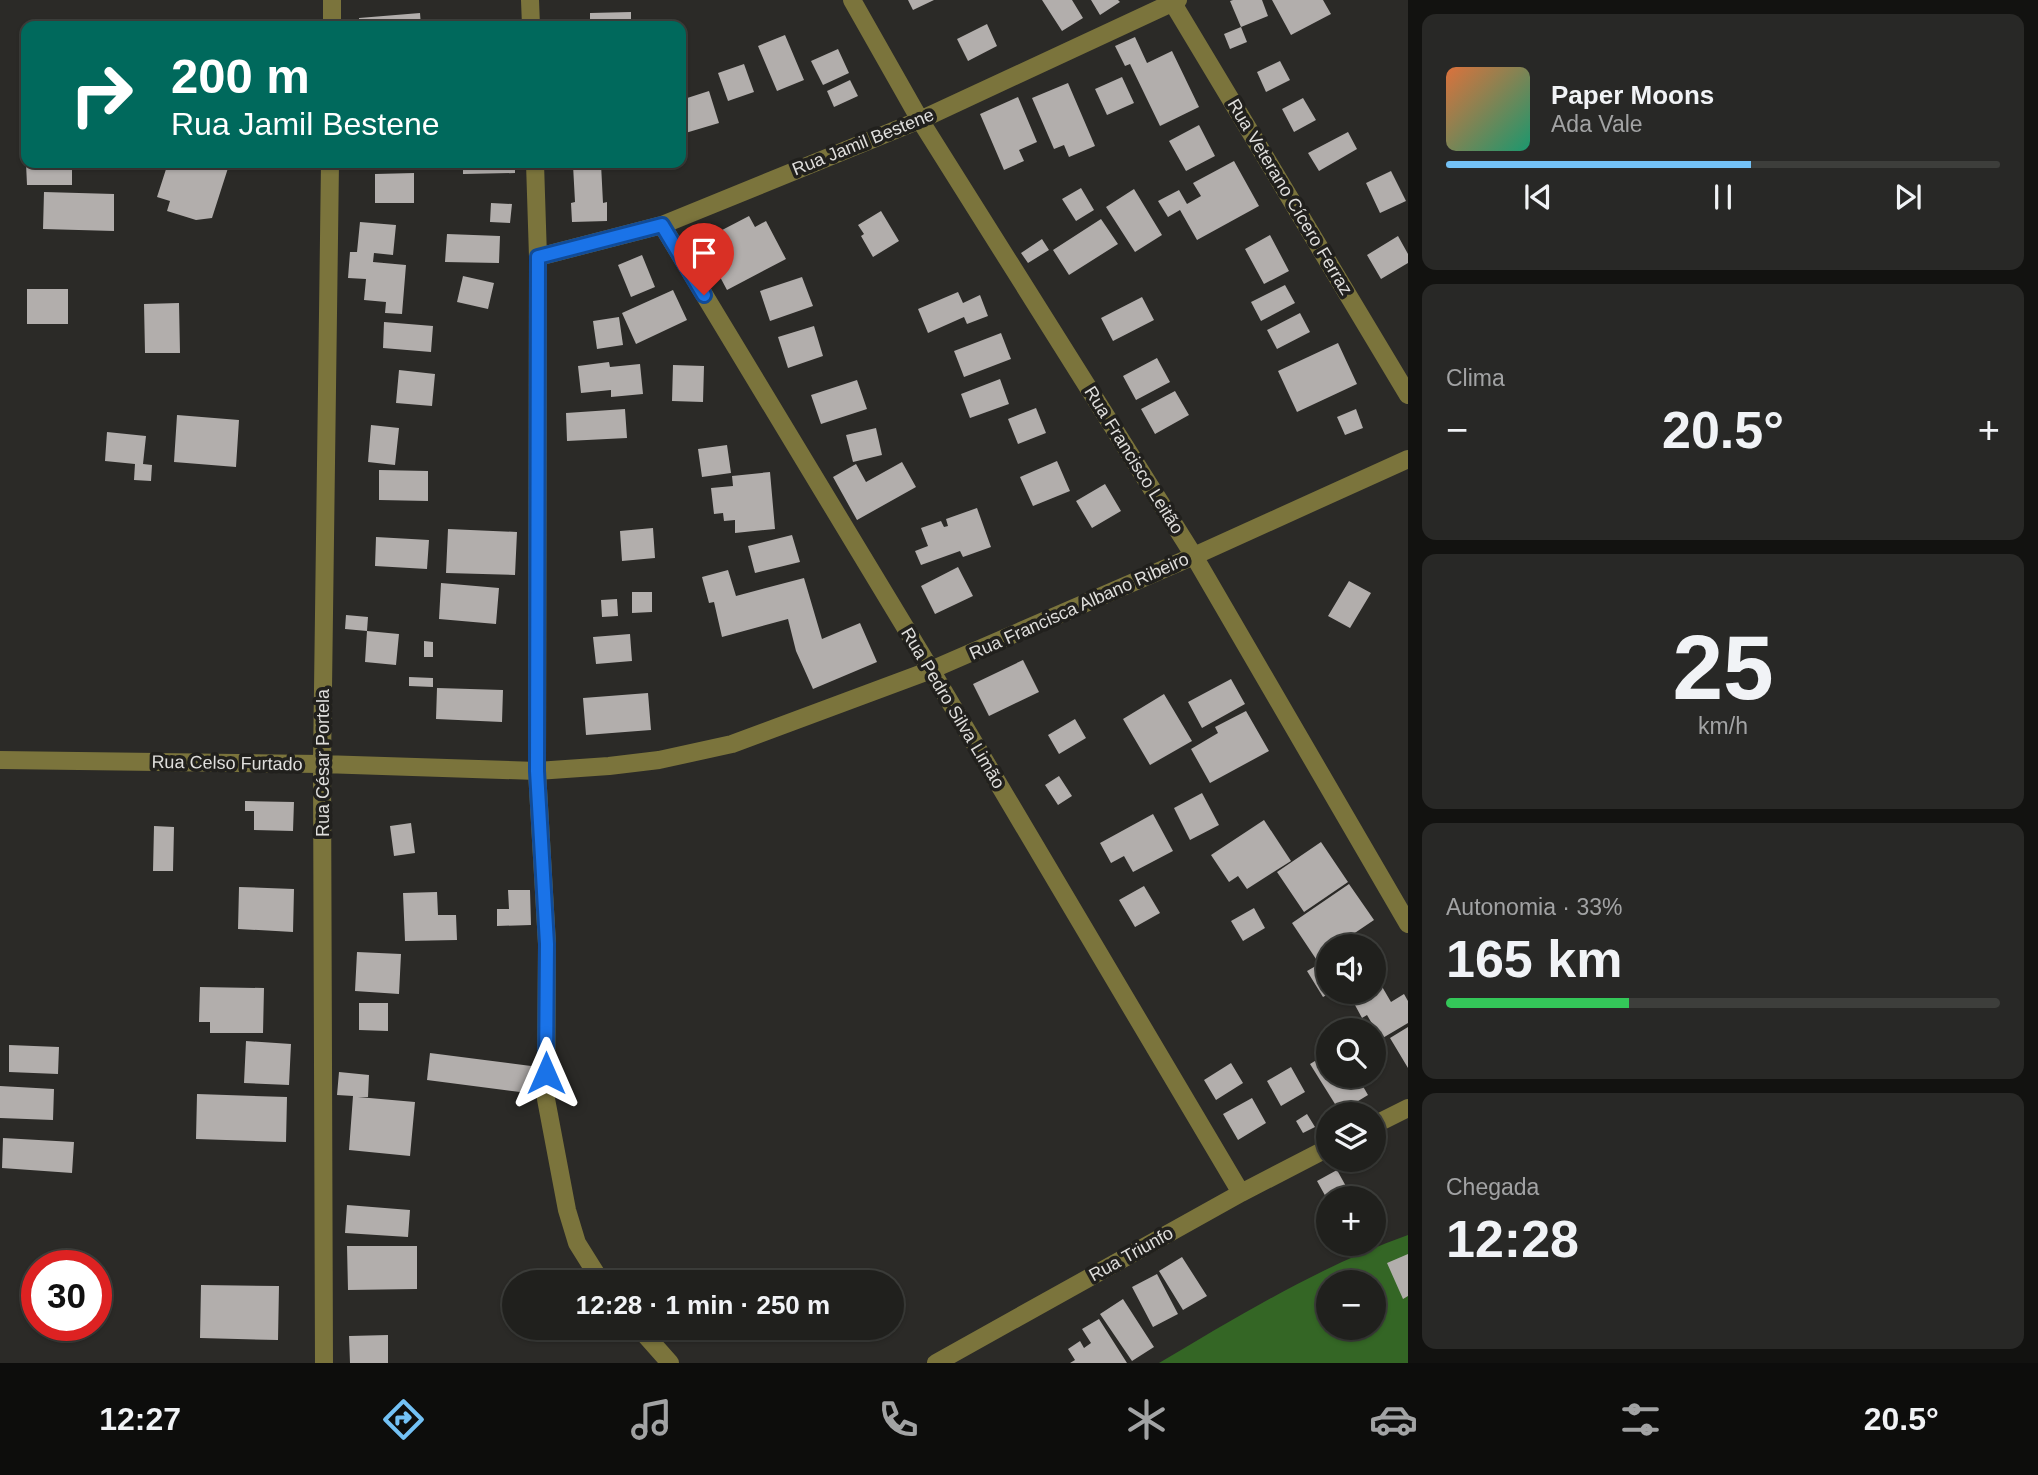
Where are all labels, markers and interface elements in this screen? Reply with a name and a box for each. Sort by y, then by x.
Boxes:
icon: right [56,49,147,140]
text: 200 m [171,49,310,103]
text: Paper Moons [1551,80,1714,110]
street label: Rua Veterano Cícero Ferraz [1223,95,1357,299]
street label: Rua Jamil Bestene [789,104,937,180]
text: Rua Jamil Bestene [171,106,440,142]
text: Ada Vale [1551,111,1643,137]
icon: previous [1519,178,1557,216]
icon: pause [1704,178,1742,216]
icon: next [1889,178,1927,216]
pin [674,223,734,295]
icon: arrive [685,234,723,272]
text: Clima [1446,365,1505,391]
street label: Rua Francisco Leitão [1080,383,1188,537]
text: 20.5° [1662,401,1784,459]
text: − [1446,409,1468,451]
text: + [1978,409,2000,451]
street label: Rua Francisca Albano Ribeiro [966,548,1192,664]
text: 25 [1672,617,1774,718]
street label: Rua Pedro Silva Limão [897,624,1009,792]
street label: Rua César Portela [313,688,333,837]
text: km/h [1698,713,1748,739]
street label: Rua Celso Furtado [151,752,303,774]
text: Autonomia · 33% [1446,894,1622,920]
text: 165 km [1446,930,1622,988]
map controls [1316,934,1386,1340]
button: sound [1316,934,1386,1004]
button: search [1316,1018,1386,1088]
position arrow [509,1036,583,1110]
button: layers [1316,1102,1386,1172]
text: Chegada [1446,1174,1539,1200]
button: + [1316,1186,1386,1256]
text: 12:28 [1446,1210,1579,1268]
street label: Rua Triunfo [1085,1223,1177,1285]
speed limit sign: 30 [21,1250,112,1341]
button: − [1316,1270,1386,1340]
text: 12:28 · 1 min · 250 m [576,1290,830,1320]
icon: directions [379,1395,428,1444]
icon: music [627,1395,676,1444]
icon: phone [874,1395,923,1444]
icon: climate [1122,1395,1171,1444]
icon: car [1369,1395,1418,1444]
icon: filters [1616,1395,1665,1444]
text: 12:27 [99,1401,181,1437]
text: 20.5° [1864,1401,1939,1437]

